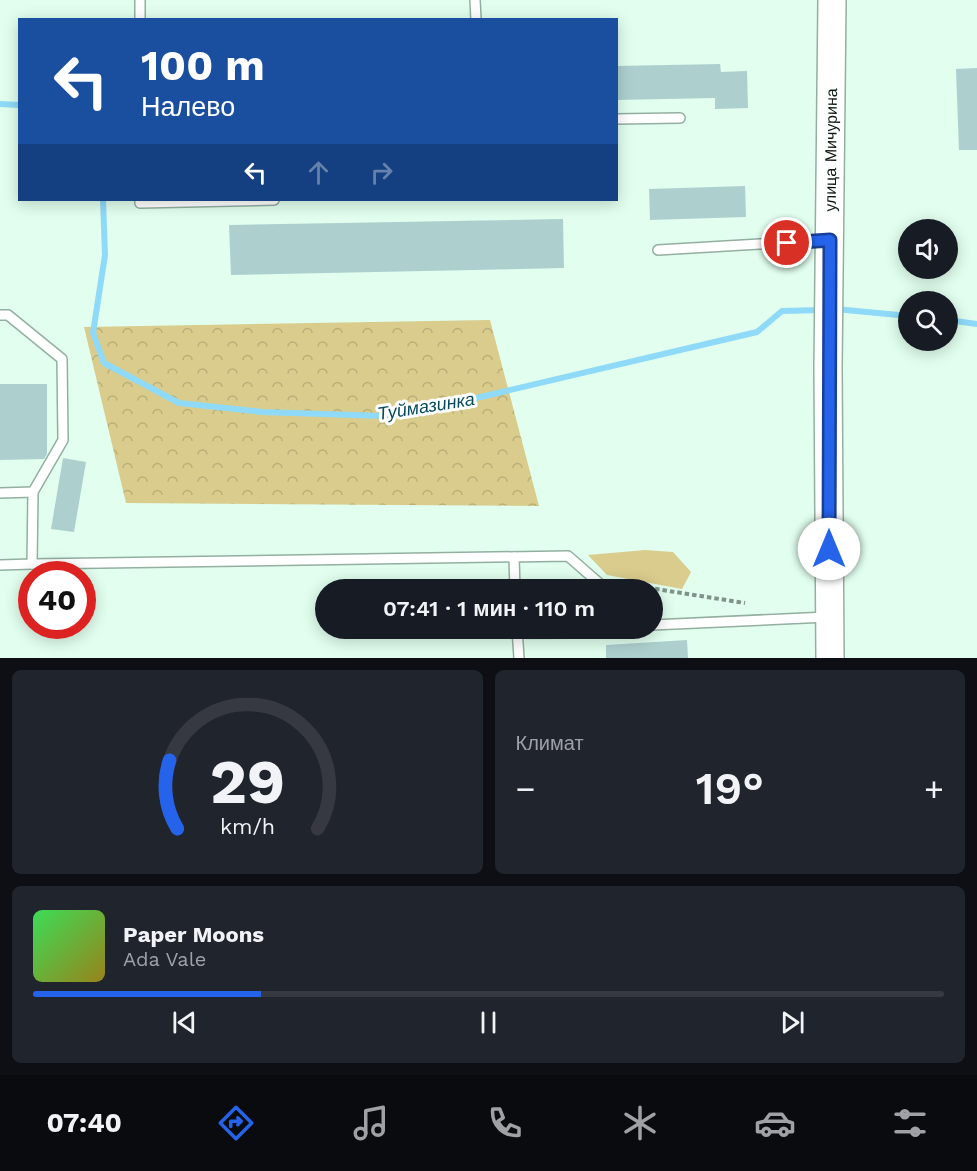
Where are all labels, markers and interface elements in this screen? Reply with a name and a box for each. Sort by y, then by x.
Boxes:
text: 100 m [141,41,265,90]
icon: left [42,42,120,120]
street label: улица Мичурина [820,88,841,212]
text: Налево [141,91,235,123]
icon: left [239,156,272,189]
icon: ahead [302,156,335,189]
icon: right [365,156,398,189]
pin [761,217,812,268]
map controls [898,219,958,351]
button: sound [898,219,958,279]
icon: arrive [770,226,803,259]
button: search [898,291,958,351]
water label: Туймазинка [376,388,476,424]
position arrow [797,517,861,581]
speed limit sign: 40 [18,561,96,639]
text: 07:41 · 1 мин · 110 m [383,596,595,621]
text: Климат [516,731,584,755]
text: 29 [209,745,285,818]
text: 19° [696,762,764,815]
text: − [516,769,535,808]
text: + [924,769,944,808]
text: km/h [220,814,275,839]
text: Paper Moons [123,922,264,947]
text: Ada Vale [123,947,206,971]
icon: previous [168,1006,201,1039]
icon: pause [472,1006,505,1039]
icon: next [776,1006,809,1039]
icon: directions [215,1102,257,1144]
icon: music [350,1102,392,1144]
icon: phone [484,1102,526,1144]
icon: climate [619,1102,661,1144]
icon: car [754,1102,796,1144]
icon: filters [889,1102,931,1144]
text: 07:40 [46,1107,122,1139]

